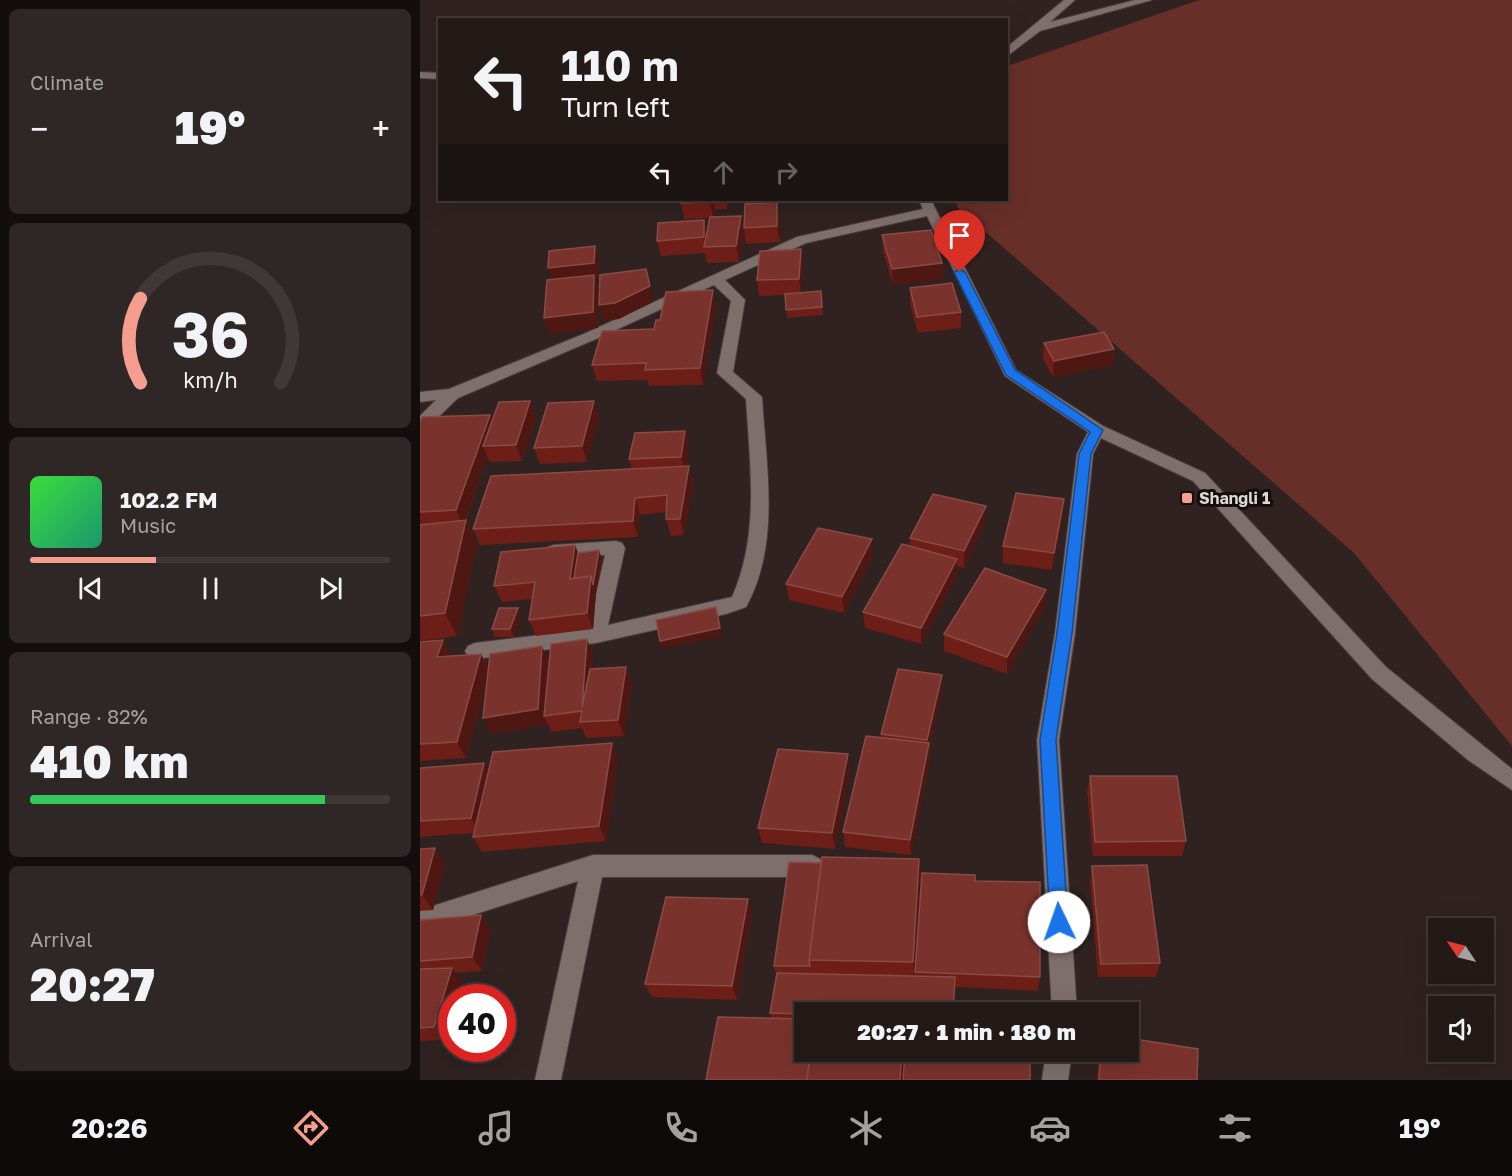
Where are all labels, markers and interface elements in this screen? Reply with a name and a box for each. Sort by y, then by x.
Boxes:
text: 110 m [561,40,679,90]
icon: left [462,42,540,120]
text: Climate [30,70,104,94]
text: Turn left [561,91,670,123]
text: 19° [175,100,245,154]
text: − [30,109,48,148]
text: + [372,109,390,148]
icon: left [644,156,677,189]
icon: ahead [707,156,740,189]
icon: right [770,156,803,189]
pin [934,210,985,272]
icon: arrive [943,219,976,252]
text: 36 [171,296,249,371]
text: km/h [183,367,237,393]
text: 102.2 FM [120,486,218,513]
place label: Shangli 1 [1199,488,1270,508]
marker: Shangli 1 [1180,491,1194,505]
text: Music [120,513,176,537]
icon: previous [74,572,107,605]
icon: pause [194,572,227,605]
icon: next [314,572,347,605]
text: Range · 82% [30,704,148,728]
text: 410 km [30,734,188,788]
position arrow [1027,890,1091,954]
north arrow [1428,918,1494,984]
map controls [1428,918,1494,1062]
text: Arrival [30,927,93,951]
text: 20:27 [30,957,155,1011]
speed limit sign: 40 [438,984,516,1062]
button: sound [1428,996,1494,1062]
text: 20:27 · 1 min · 180 m [857,1018,1076,1045]
icon: directions [290,1107,332,1149]
icon: music [475,1107,517,1149]
icon: phone [660,1107,702,1149]
icon: climate [845,1107,887,1149]
icon: car [1029,1107,1071,1149]
icon: filters [1214,1107,1256,1149]
text: 20:26 [71,1112,148,1144]
text: 19° [1399,1112,1441,1144]

